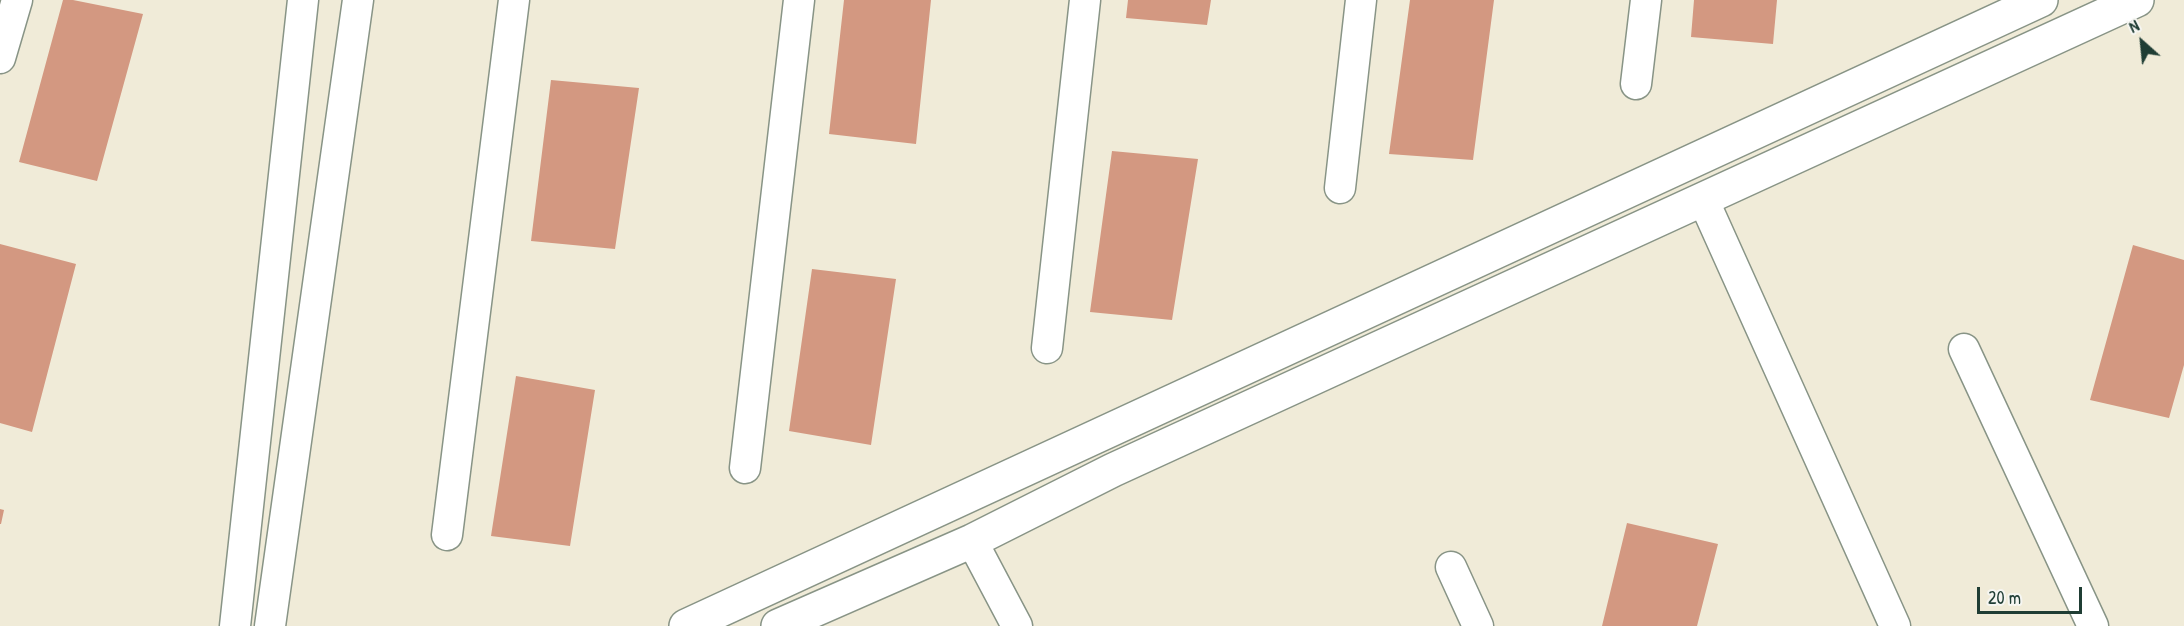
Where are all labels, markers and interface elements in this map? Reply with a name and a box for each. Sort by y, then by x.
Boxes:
north arrow [2112,12,2172,72]
text: N [2125,14,2143,38]
scale bar [1980,575,2085,613]
text: 20 m [1988,585,2021,610]

